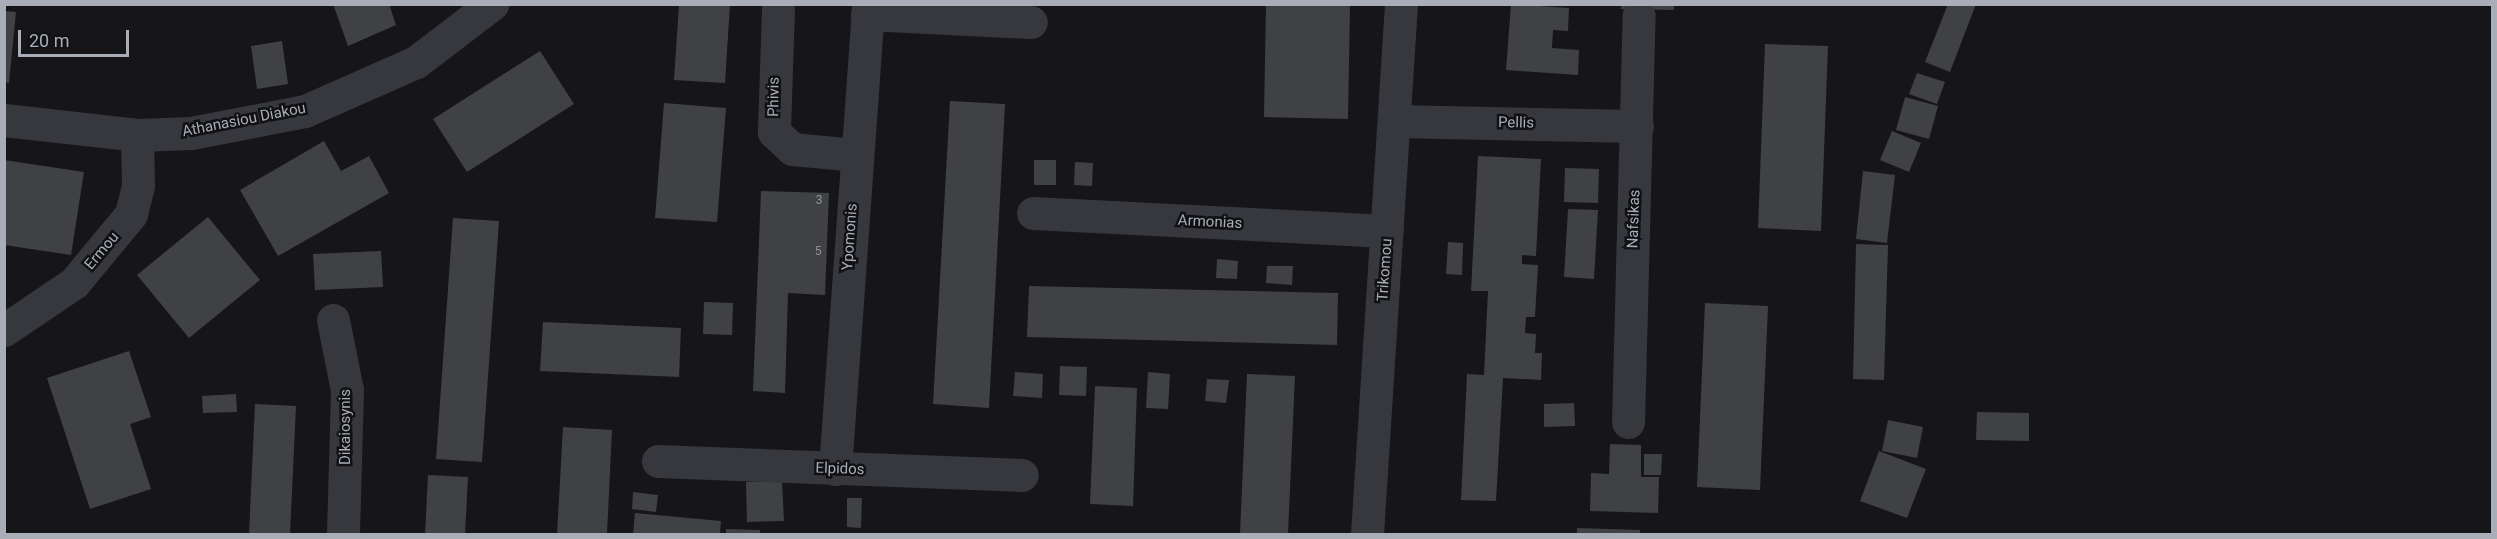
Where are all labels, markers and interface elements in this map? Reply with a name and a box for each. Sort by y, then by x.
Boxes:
scale bar [21,18,132,56]
text: 20 m [29,30,69,51]
street label: Phivis [765,77,783,117]
street label: Athanasiou Diakou [181,99,307,141]
street label: Pellis [1498,114,1534,132]
street label: Nafsikas [1624,189,1644,249]
house number: 3 [816,194,822,208]
street label: Ypomonis [839,203,861,271]
street label: Armonias [1177,211,1243,233]
street label: Ermou [81,229,123,273]
street label: Trikomou [1374,238,1396,302]
house number: 5 [815,245,821,259]
street label: Dikaiosynis [337,389,355,465]
street label: Elpidos [815,459,865,479]

